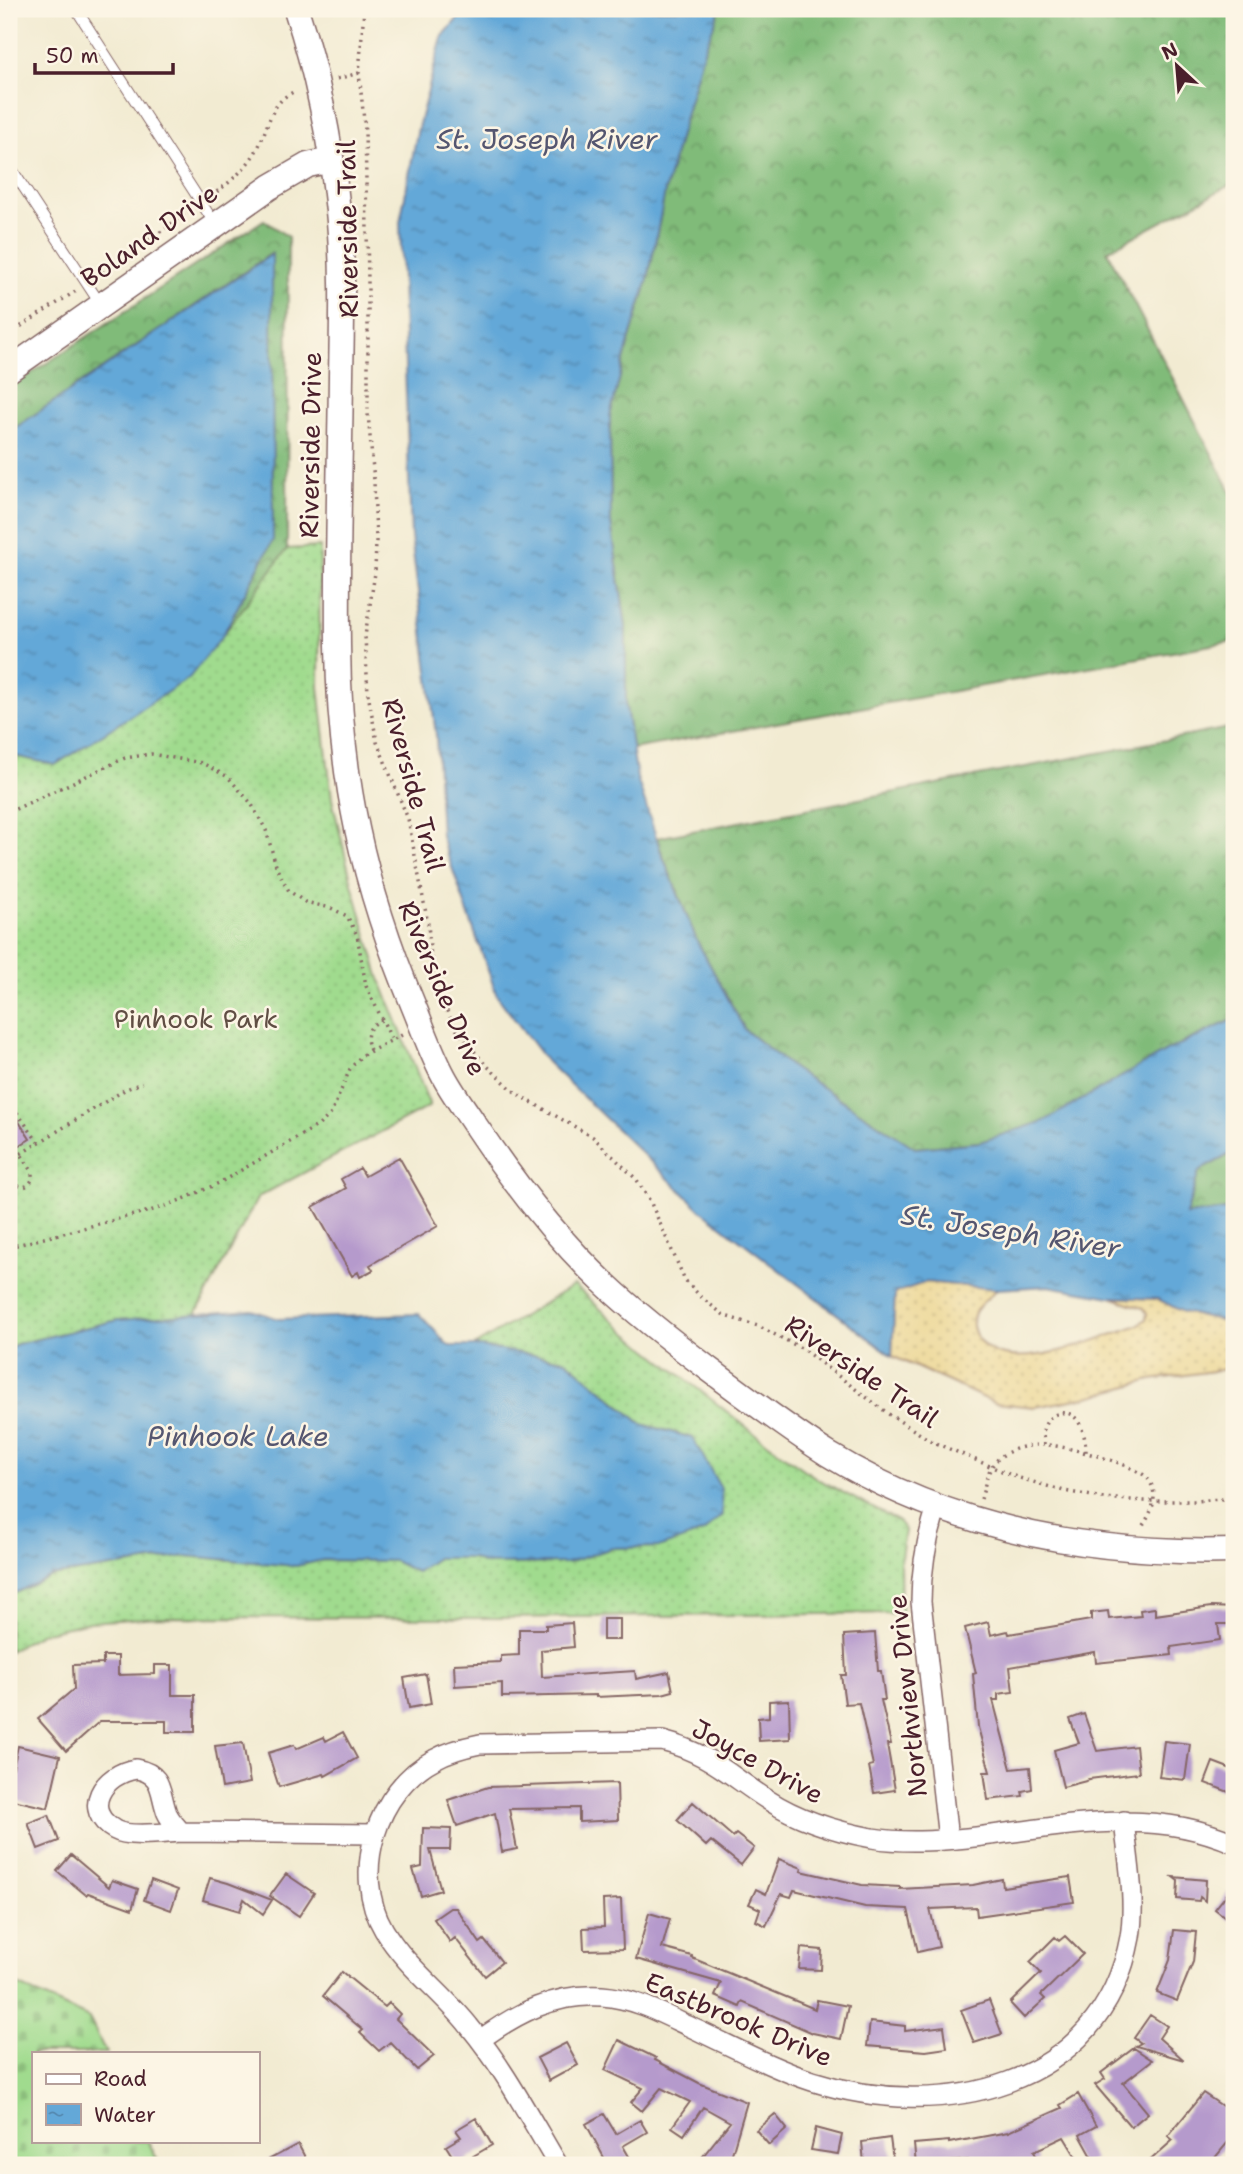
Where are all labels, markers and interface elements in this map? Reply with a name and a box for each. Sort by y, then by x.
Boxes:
scale bar [35,32,173,76]
north arrow [1142,32,1212,102]
text: N [1158,37,1182,66]
text: 50 m [46,42,99,70]
water label: St. Joseph River [436,120,659,158]
street label: Riverside Trail [328,139,366,319]
street label: Boland Drive [74,175,224,295]
street label: Riverside Drive [291,351,329,539]
street label: Riverside Trail [374,694,454,876]
street label: Riverside Drive [390,895,496,1081]
park label: Pinhook Park [114,1001,278,1036]
water label: St. Joseph River [899,1195,1124,1267]
street label: Riverside Trail [778,1307,946,1436]
water label: Pinhook Lake [147,1417,329,1455]
street label: Northview Drive [879,1593,935,1799]
street label: Joyce Drive [686,1710,830,1812]
street label: Eastbrook Drive [640,1964,838,2074]
legend [32,2052,259,2142]
text: Road [94,2065,147,2093]
text: Water [94,2101,156,2129]

